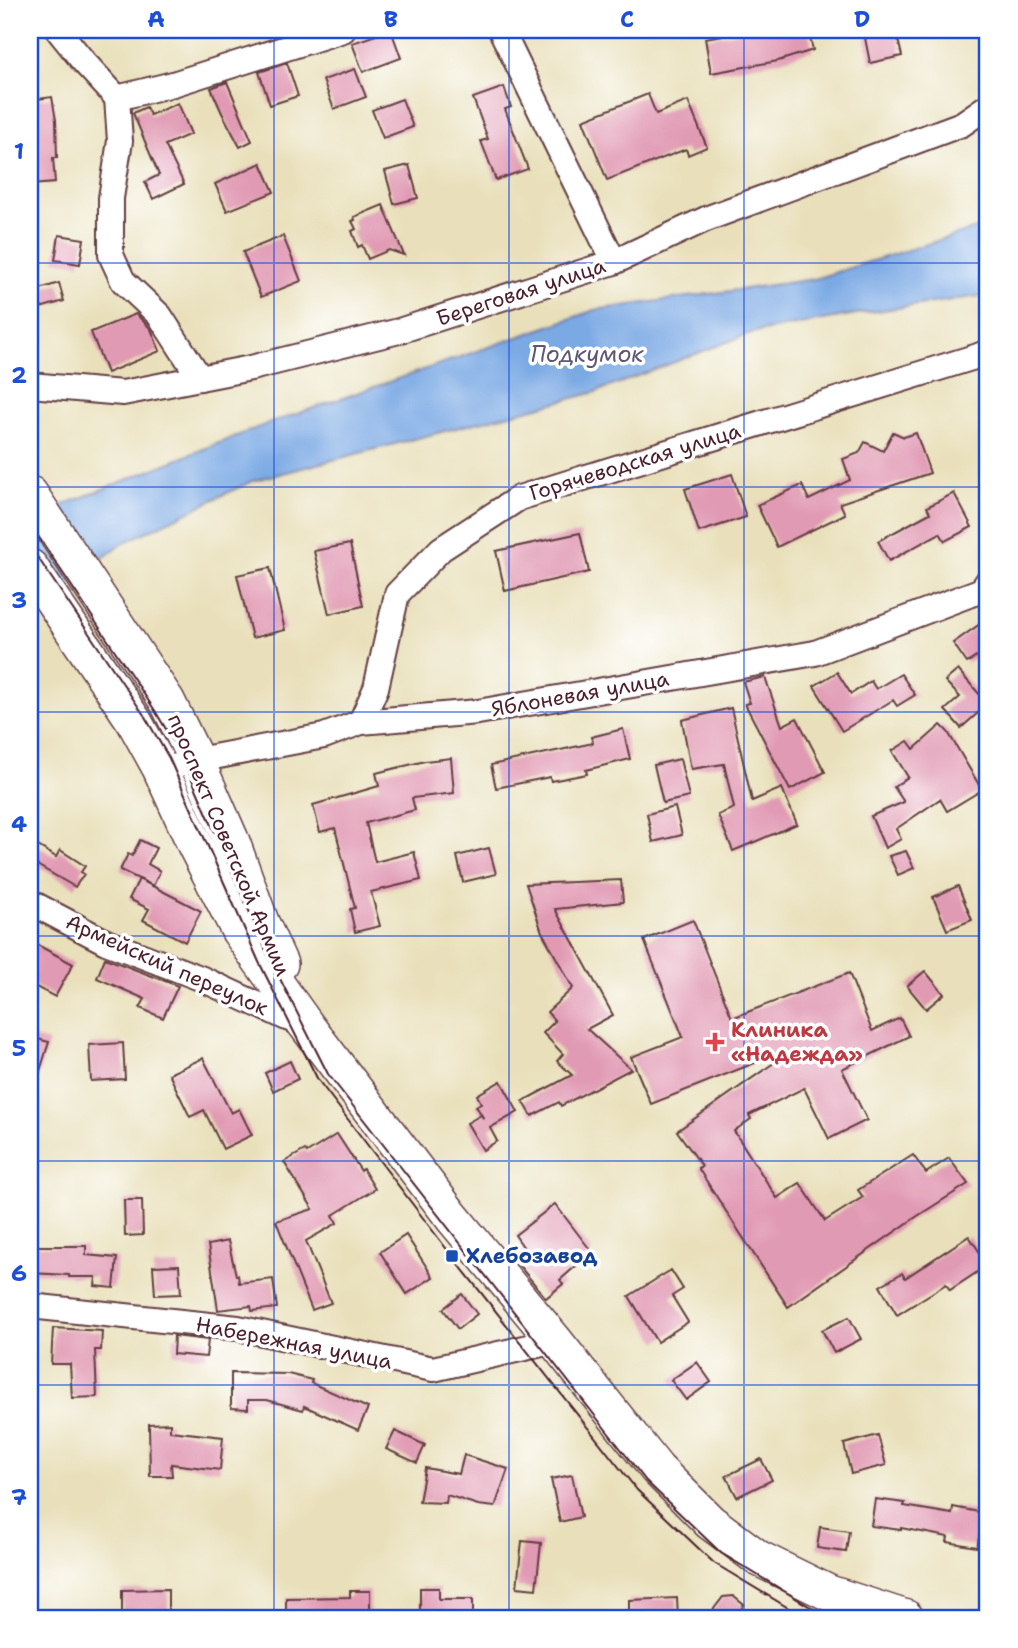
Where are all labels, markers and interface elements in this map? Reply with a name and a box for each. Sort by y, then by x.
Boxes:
text: A [147,4,165,34]
text: B [384,4,398,34]
text: C [620,4,634,34]
text: D [854,4,870,34]
text: 1 [14,136,24,166]
street label: Береговая улица [433,251,609,333]
water label: Подкумок [531,339,644,369]
text: 2 [11,360,27,390]
street label: Горячеводская улица [526,417,744,507]
text: 3 [11,585,27,615]
street label: Яблоневая улица [489,665,671,723]
street label: проспект Советской Армии [161,710,297,981]
text: 4 [11,809,27,839]
street label: Армейский переулок [61,908,273,1022]
place label: Клиника «Надежда» [731,1016,863,1068]
marker: Клиника «Надежда» [705,1032,725,1052]
text: 5 [12,1033,26,1063]
place label: Хлебозавод [466,1242,598,1270]
marker: Хлебозавод [444,1248,460,1264]
text: 6 [11,1258,27,1288]
street label: Набережная улица [194,1310,394,1376]
text: 7 [11,1482,27,1512]

